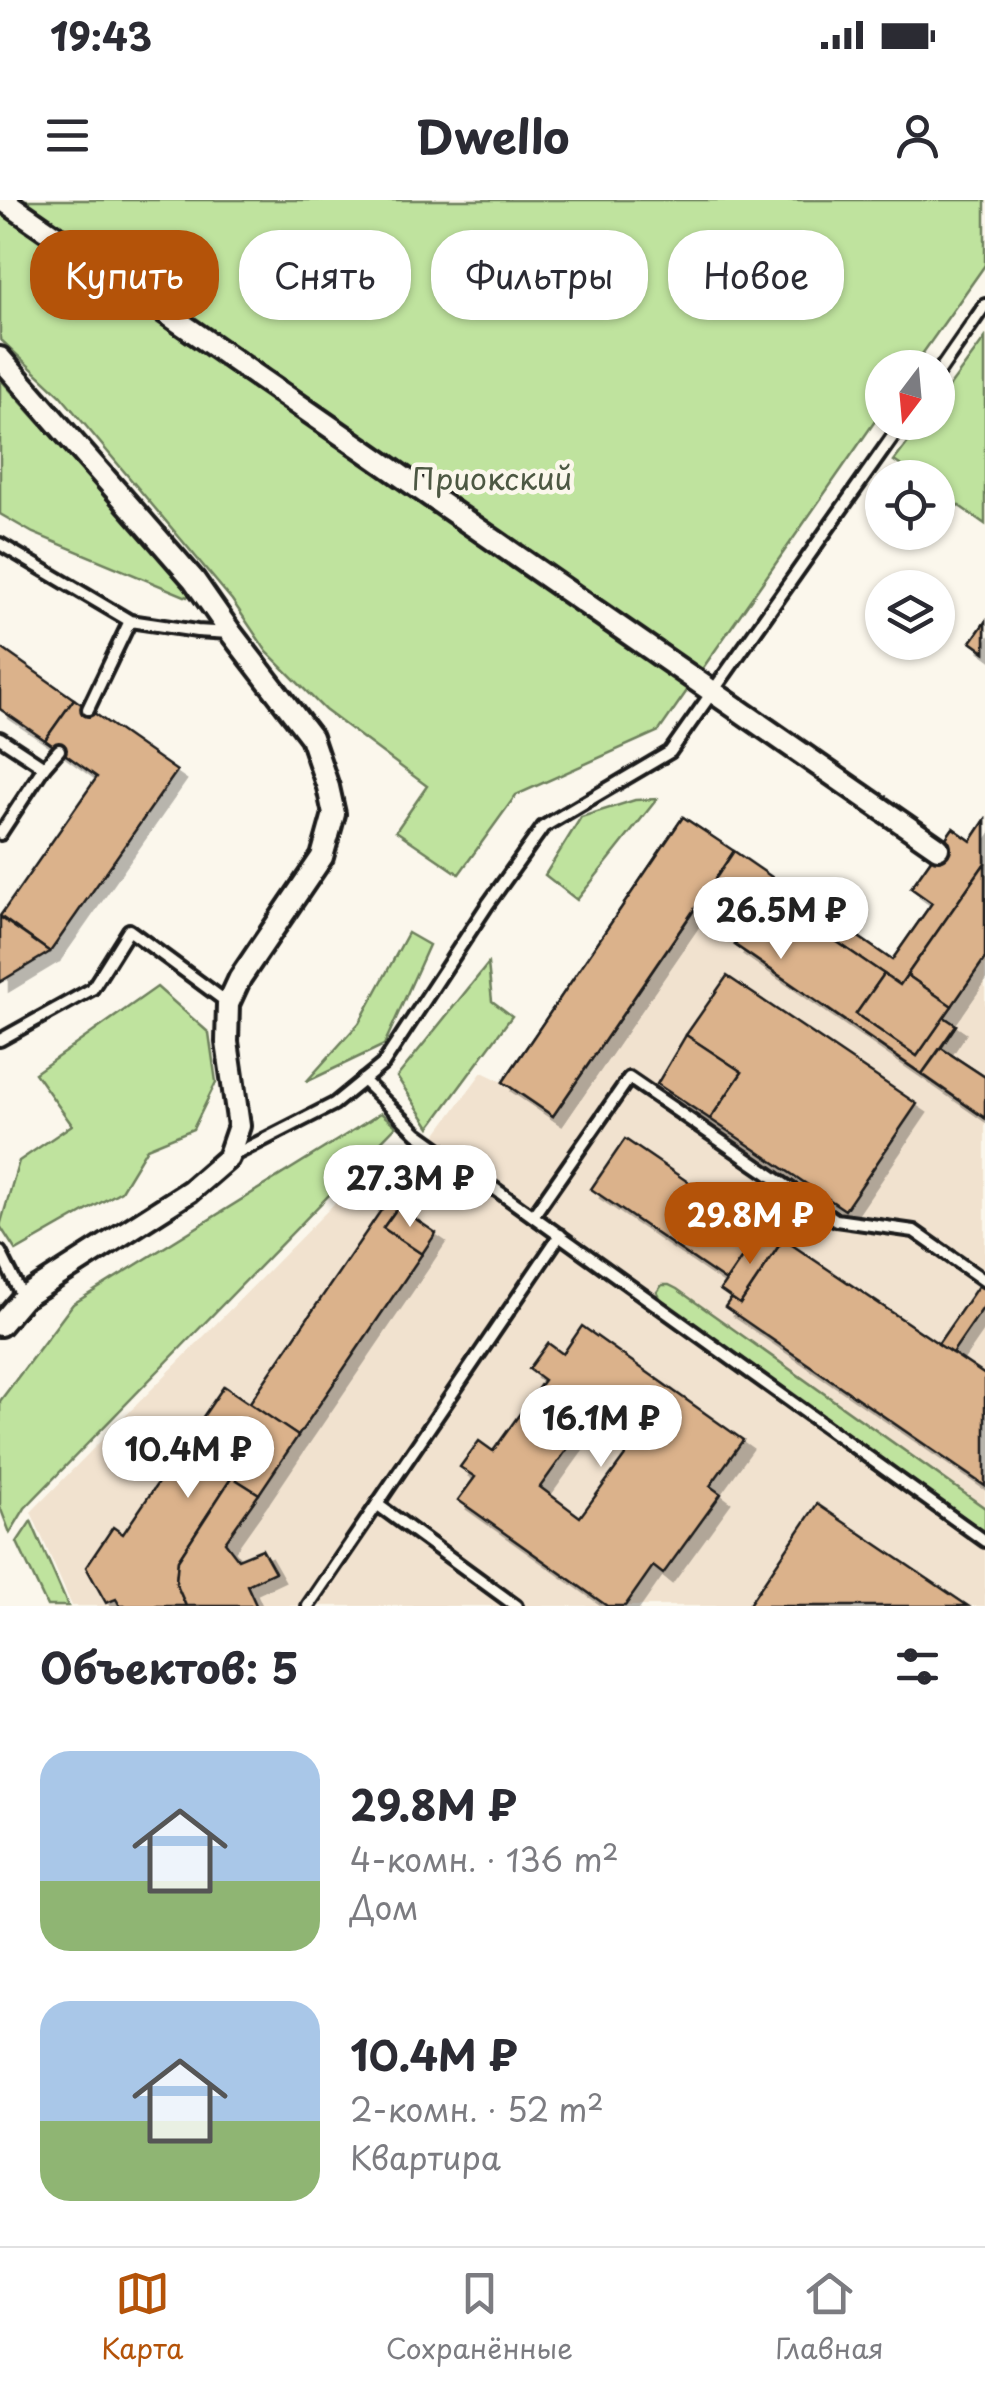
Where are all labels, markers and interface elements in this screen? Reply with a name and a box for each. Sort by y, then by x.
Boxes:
text: 19:43 [50,7,152,64]
text: Dwello [416,101,569,169]
icon: menu [40,108,95,163]
icon: person [890,108,945,163]
chip: Купить [30,230,219,320]
chip: Снять [239,230,411,320]
chip: Фильтры [431,230,648,320]
chip: Новое [668,230,844,320]
north arrow [865,350,955,440]
map controls [865,350,955,660]
park label: Приокский [412,455,572,500]
button: locate [865,460,955,550]
button: layers [865,570,955,660]
pin: 26.5M ₽ [689,877,873,962]
text: 26.5M ₽ [715,885,847,933]
pin: 27.3M ₽ [318,1145,502,1230]
text: 27.3M ₽ [346,1153,474,1201]
pin: 29.8M ₽ [658,1182,842,1267]
text: 29.8M ₽ [686,1190,814,1238]
pin: 16.1M ₽ [509,1385,693,1470]
text: 16.1M ₽ [542,1393,660,1441]
pin: 10.4M ₽ [96,1416,280,1501]
text: 10.4M ₽ [124,1424,252,1472]
text: Объектов: 5 [40,1635,299,1698]
icon: filters [890,1639,945,1694]
text: 29.8M ₽ [350,1772,517,1835]
icon: home [120,1791,240,1911]
text: 4-комн. · 136 m² [350,1835,619,1883]
text: Дом [350,1883,419,1931]
text: 10.4M ₽ [350,2022,518,2085]
icon: home [120,2041,240,2161]
text: 2-комн. · 52 m² [350,2085,604,2133]
text: Квартира [350,2133,501,2181]
tab: Карта [101,2266,183,2369]
tab: Сохранённые [386,2266,573,2369]
tab: Главная [775,2266,884,2369]

